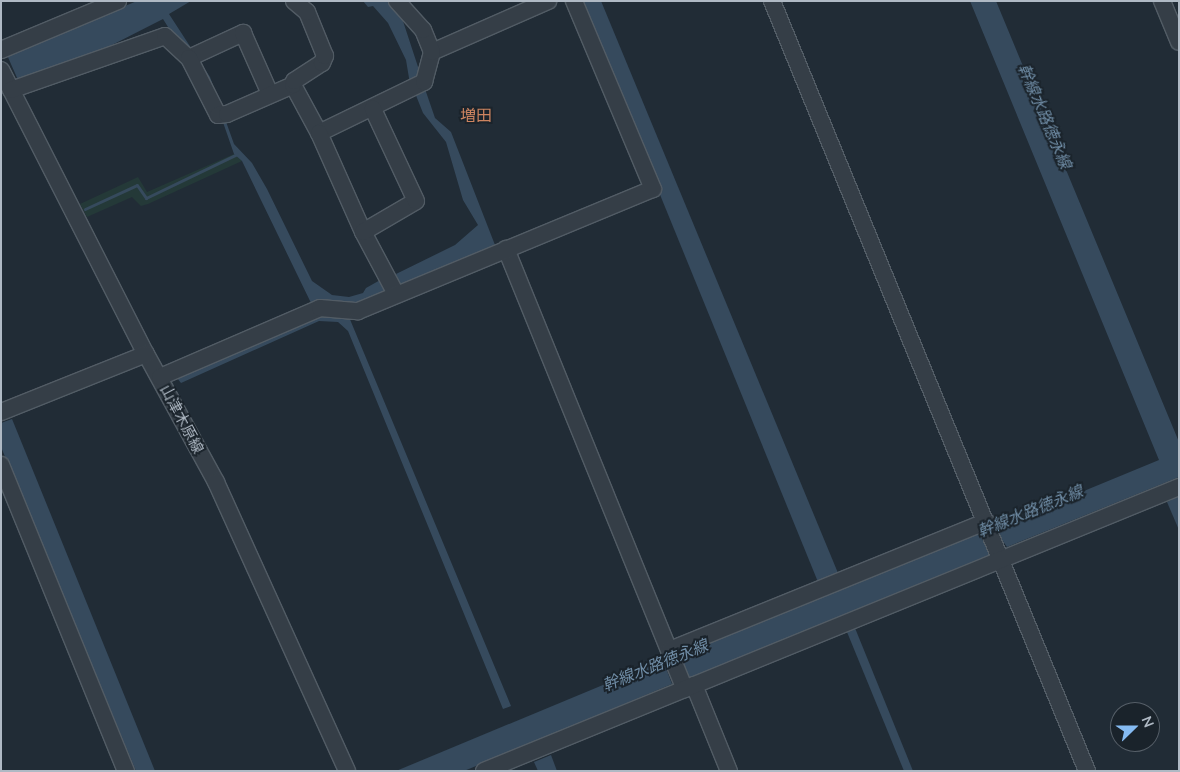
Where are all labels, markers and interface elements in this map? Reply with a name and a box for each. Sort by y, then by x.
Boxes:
water label: 幹線水路徳永線 [1014,61,1076,171]
district label: 増田 [460,105,492,125]
street label: 山津木原線 [156,382,208,456]
water label: 幹線水路徳永線 [974,481,1086,541]
water label: 幹線水路徳永線 [599,635,711,695]
north arrow [1110,702,1160,752]
text: N [1138,713,1158,730]

